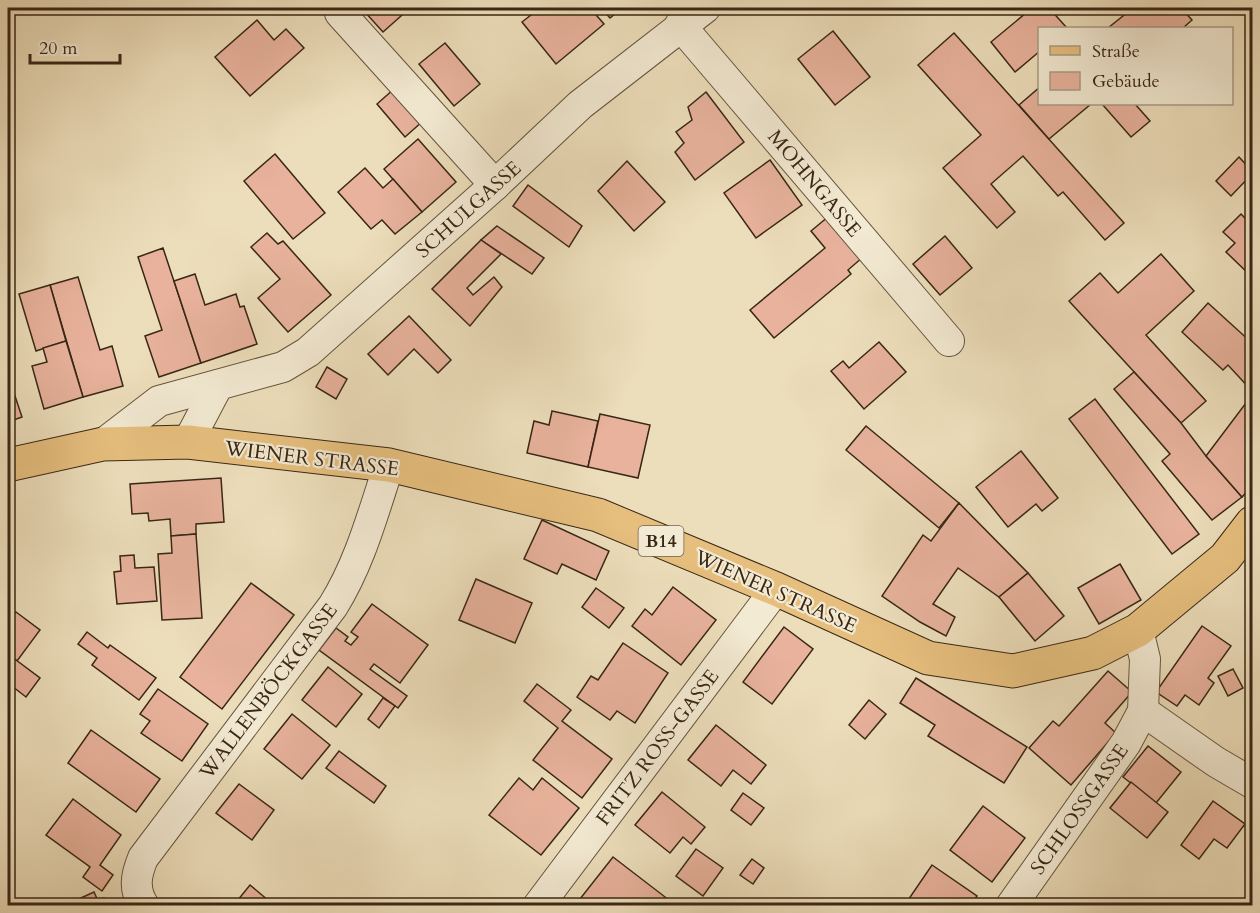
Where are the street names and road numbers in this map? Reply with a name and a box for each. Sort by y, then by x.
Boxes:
street label: MOHNGASSE [762,124,867,243]
street label: SCHULGASSE [410,155,527,264]
street label: WIENER STRASSE [222,434,400,483]
road number: B14 [638,526,684,556]
street label: WIENER STRASSE [689,543,861,639]
street label: WALLENBÖCKGASSE [193,598,343,785]
street label: FRITZ ROSS-GASSE [590,664,725,831]
street label: SCHLOSSGASSE [1024,739,1135,880]

